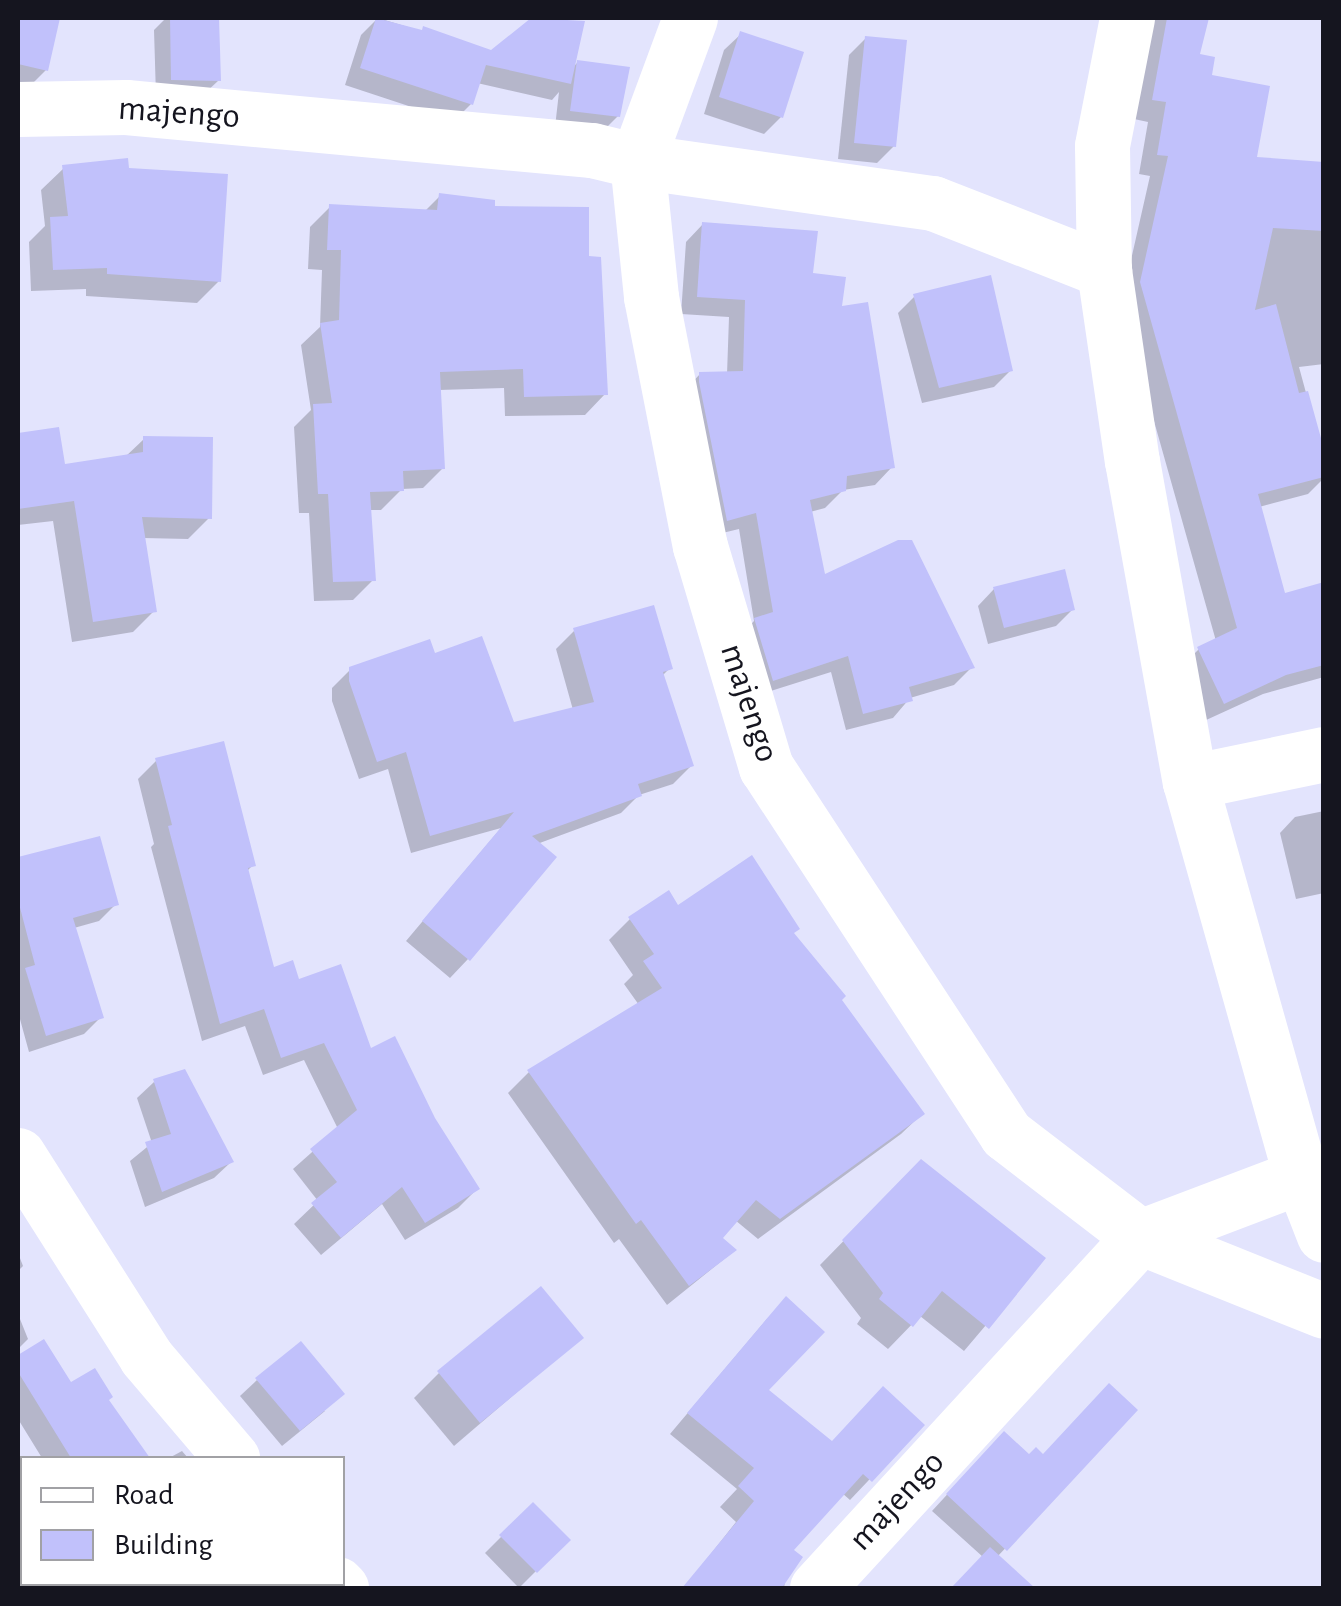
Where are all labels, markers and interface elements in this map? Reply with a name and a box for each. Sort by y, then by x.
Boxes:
street label: majengo [117,88,241,138]
street label: majengo [710,639,788,767]
street label: majengo [840,1442,954,1560]
legend [20,1456,345,1586]
text: Road [114,1480,174,1510]
text: Building [114,1530,213,1560]

